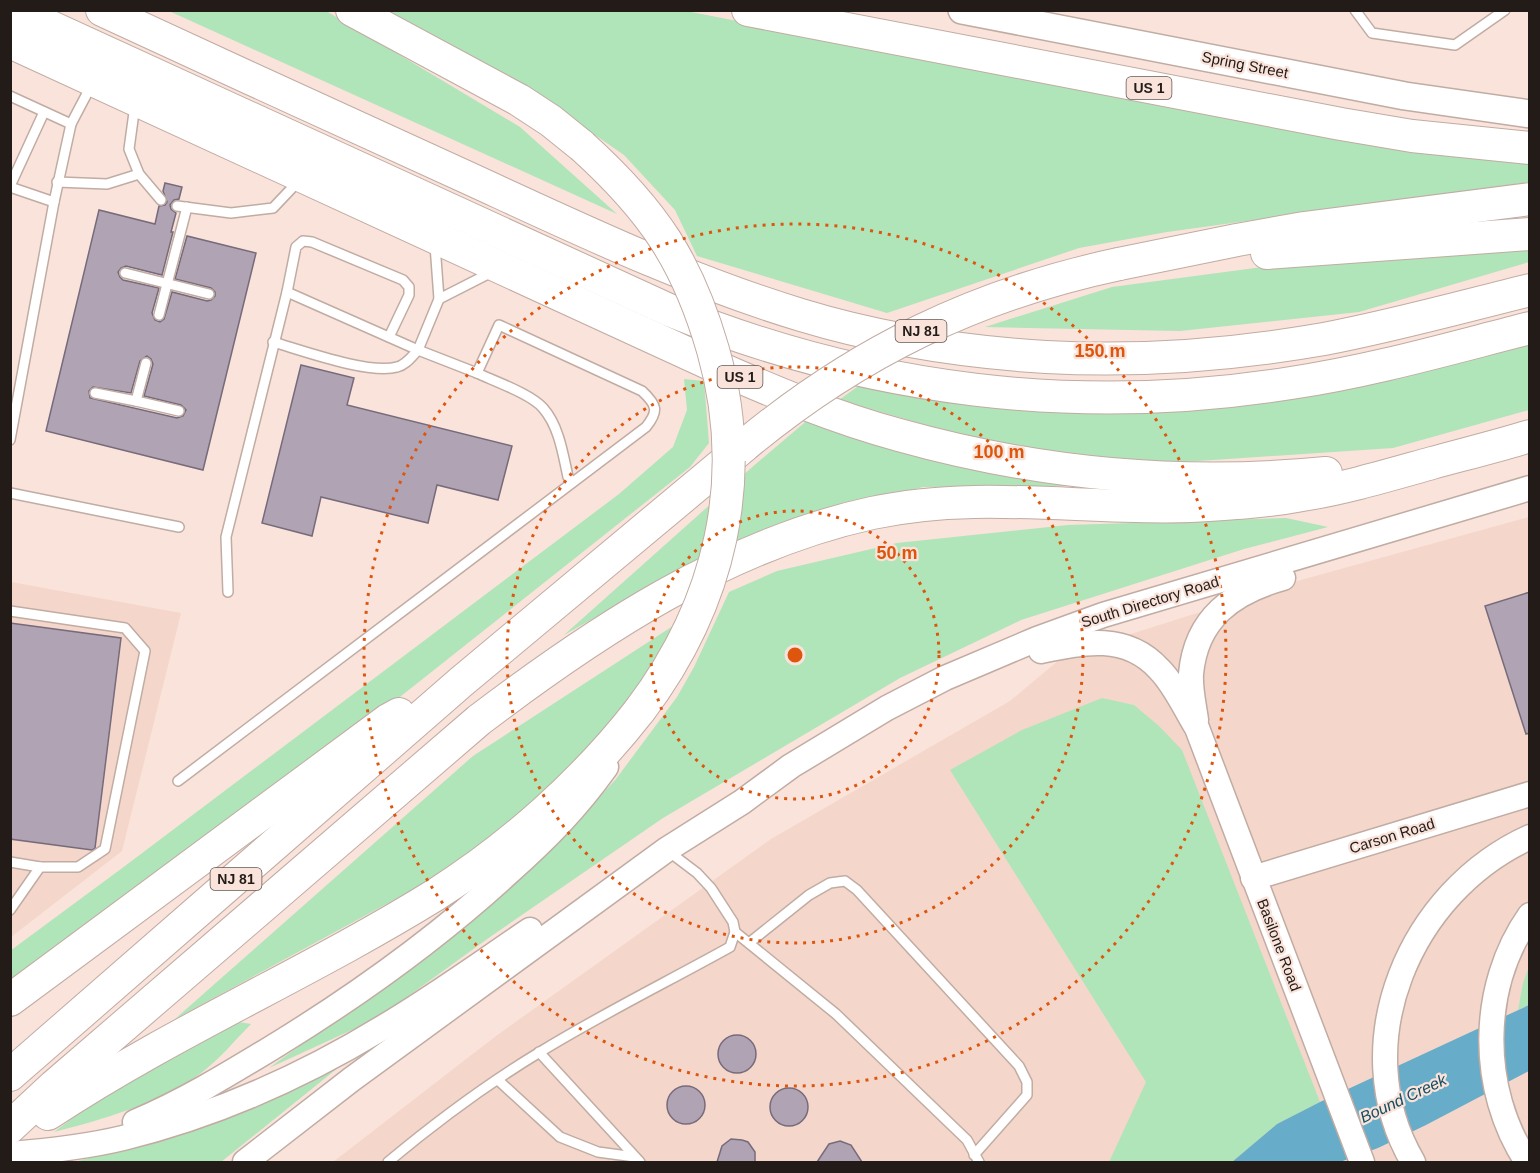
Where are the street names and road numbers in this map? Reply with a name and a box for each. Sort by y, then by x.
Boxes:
street label: Spring Street [1201,48,1291,81]
road number: US 1 [1126,77,1172,99]
road number: NJ 81 [896,320,946,342]
road number: US 1 [718,366,762,388]
street label: South Directory Road [1079,572,1221,631]
street label: Carson Road [1347,814,1437,857]
road number: NJ 81 [210,868,262,890]
street label: Basilone Road [1254,896,1305,993]

